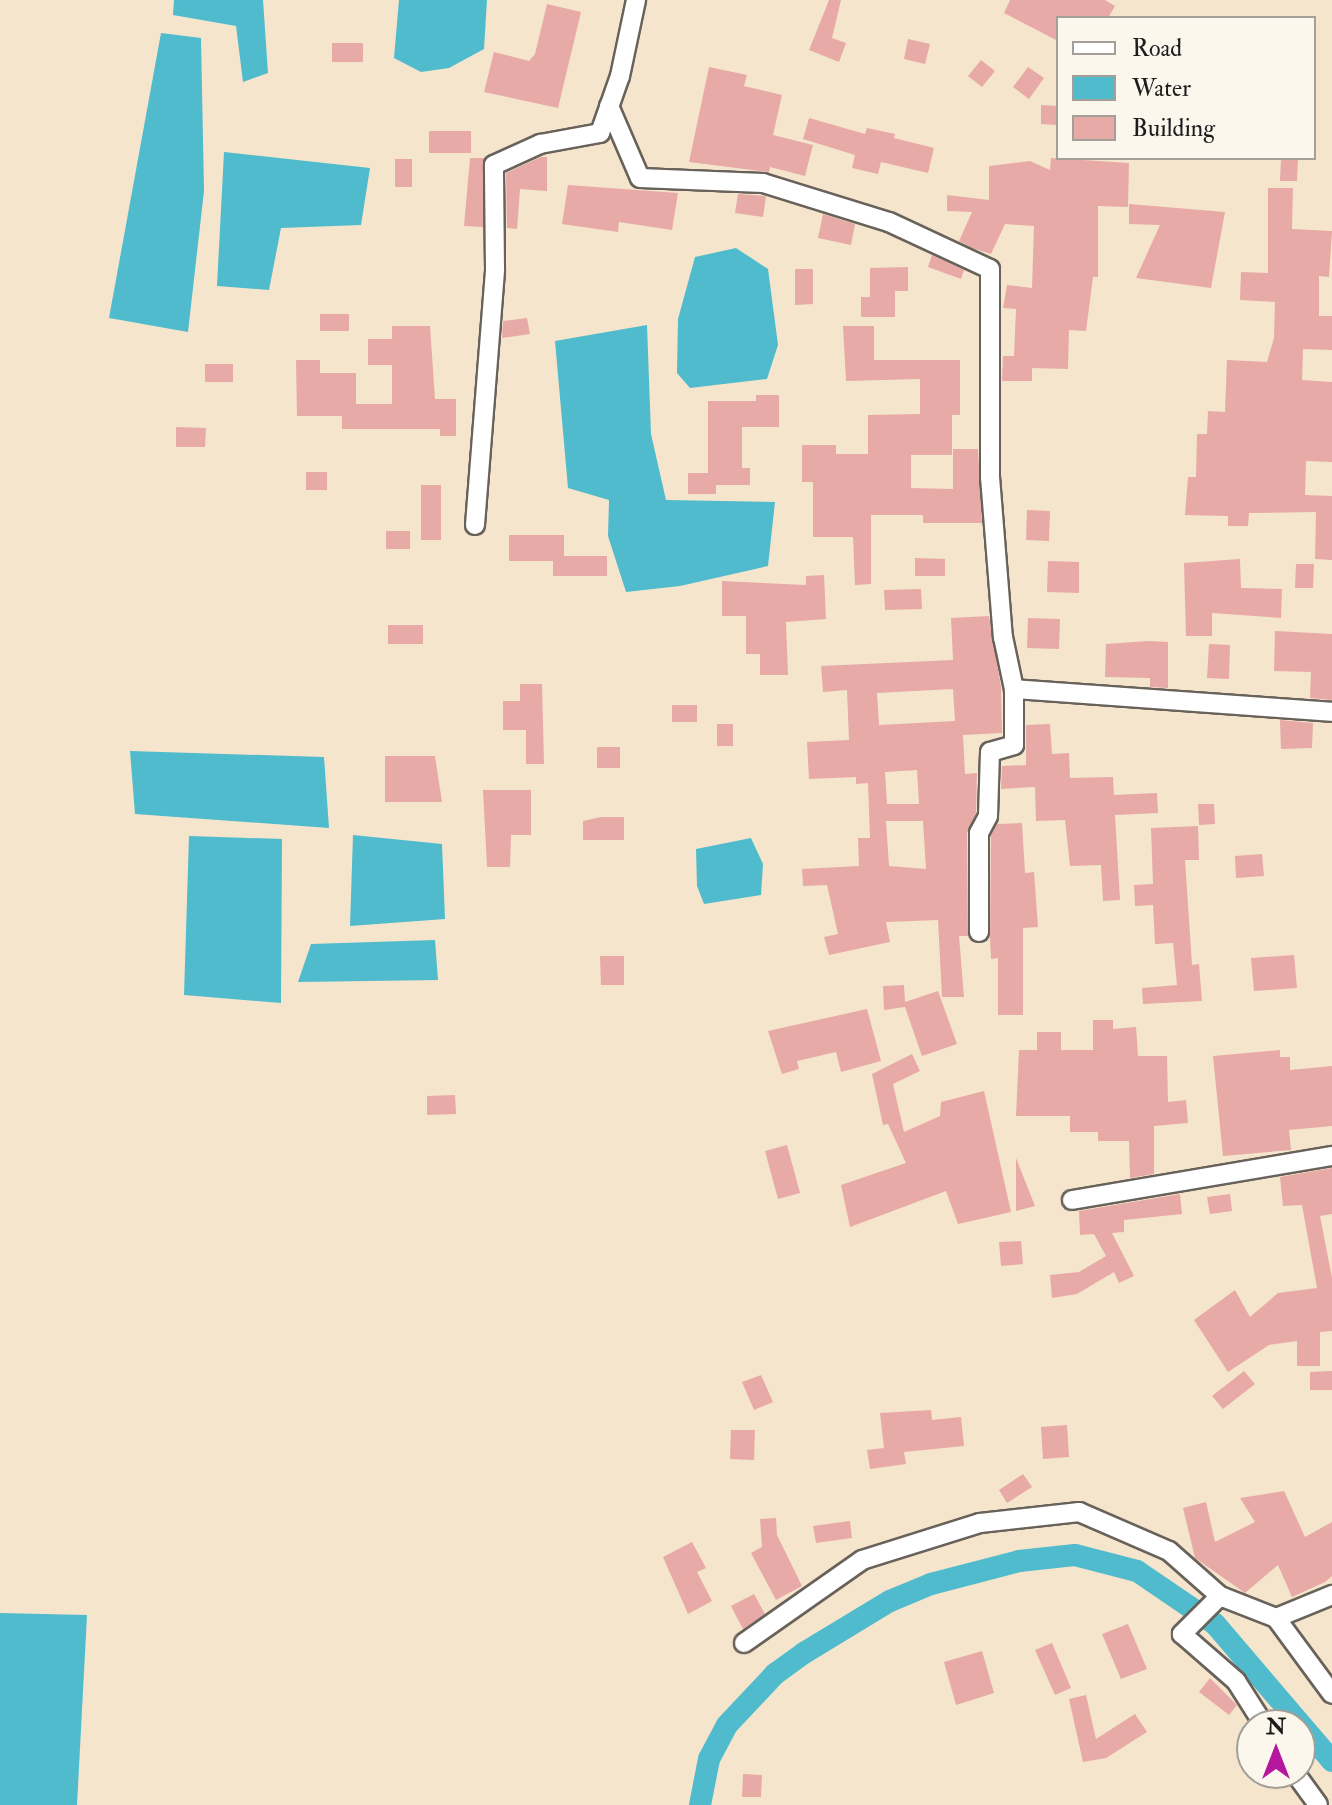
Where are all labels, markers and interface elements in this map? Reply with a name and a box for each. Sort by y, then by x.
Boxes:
legend [1056,16,1316,160]
text: Road [1132,33,1182,64]
text: Water [1132,73,1191,104]
text: Building [1132,113,1215,144]
north arrow [1236,1709,1316,1789]
text: N [1266,1713,1286,1741]

